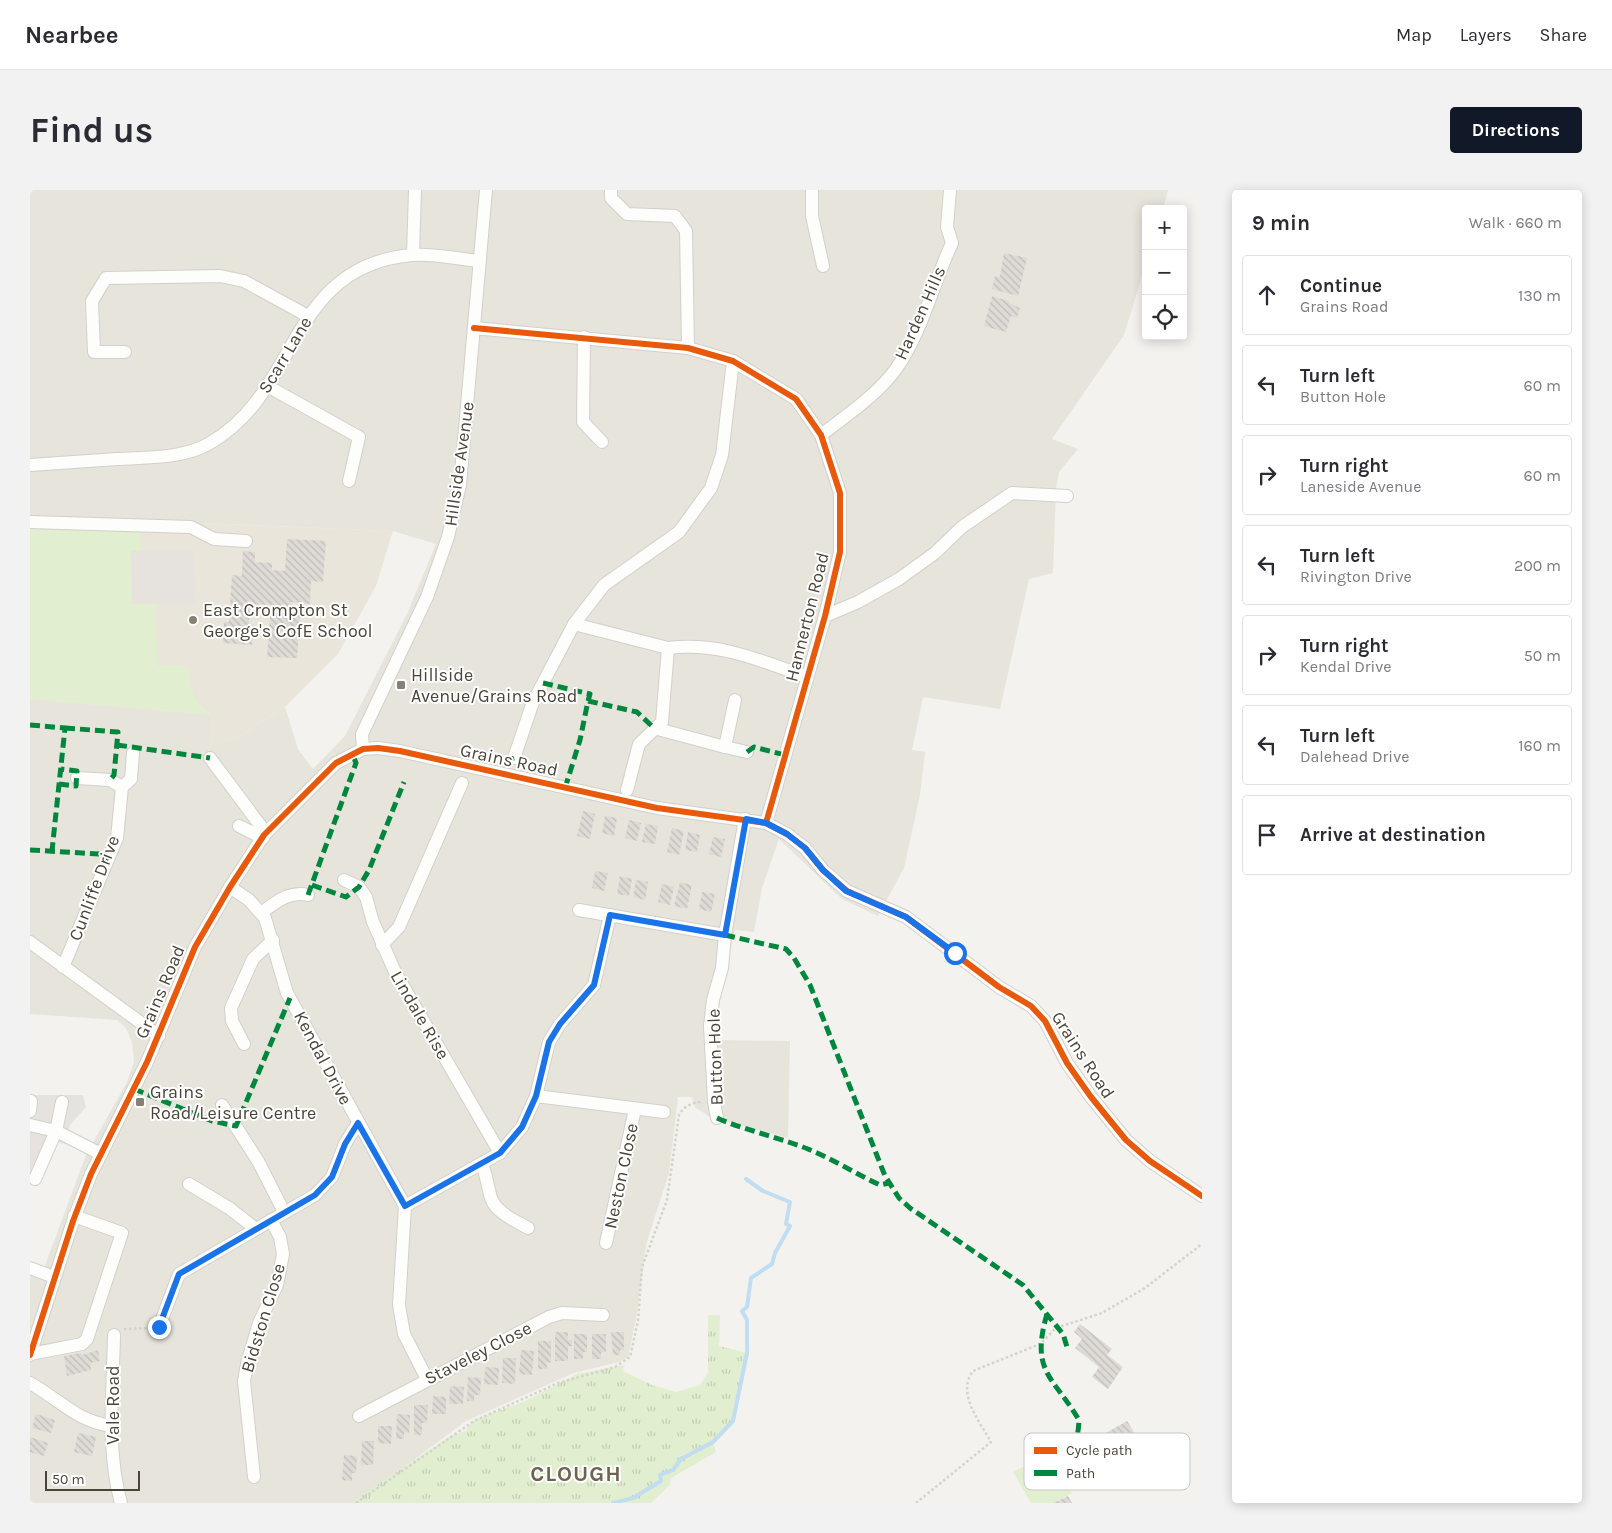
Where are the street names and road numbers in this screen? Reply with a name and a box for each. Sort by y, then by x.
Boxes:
street label: Harden Hills [890,263,950,363]
street label: Scarr Lane [253,313,317,397]
street label: Hillside Avenue [439,400,479,528]
street label: Hannerton Road [780,550,834,684]
street label: Grains Road [458,739,560,781]
street label: Cunliffe Drive [64,832,124,944]
street label: Grains Road [130,942,190,1042]
street label: Lindale Rise [386,967,454,1063]
street label: Kendal Drive [289,1007,357,1109]
street label: Grains Road [1047,1007,1119,1103]
street label: Button Hole [702,1008,728,1106]
street label: Neston Close [599,1121,643,1231]
street label: Bidston Close [236,1261,290,1375]
street label: Staveley Close [421,1317,535,1389]
street label: Vale Road [102,1365,124,1445]

